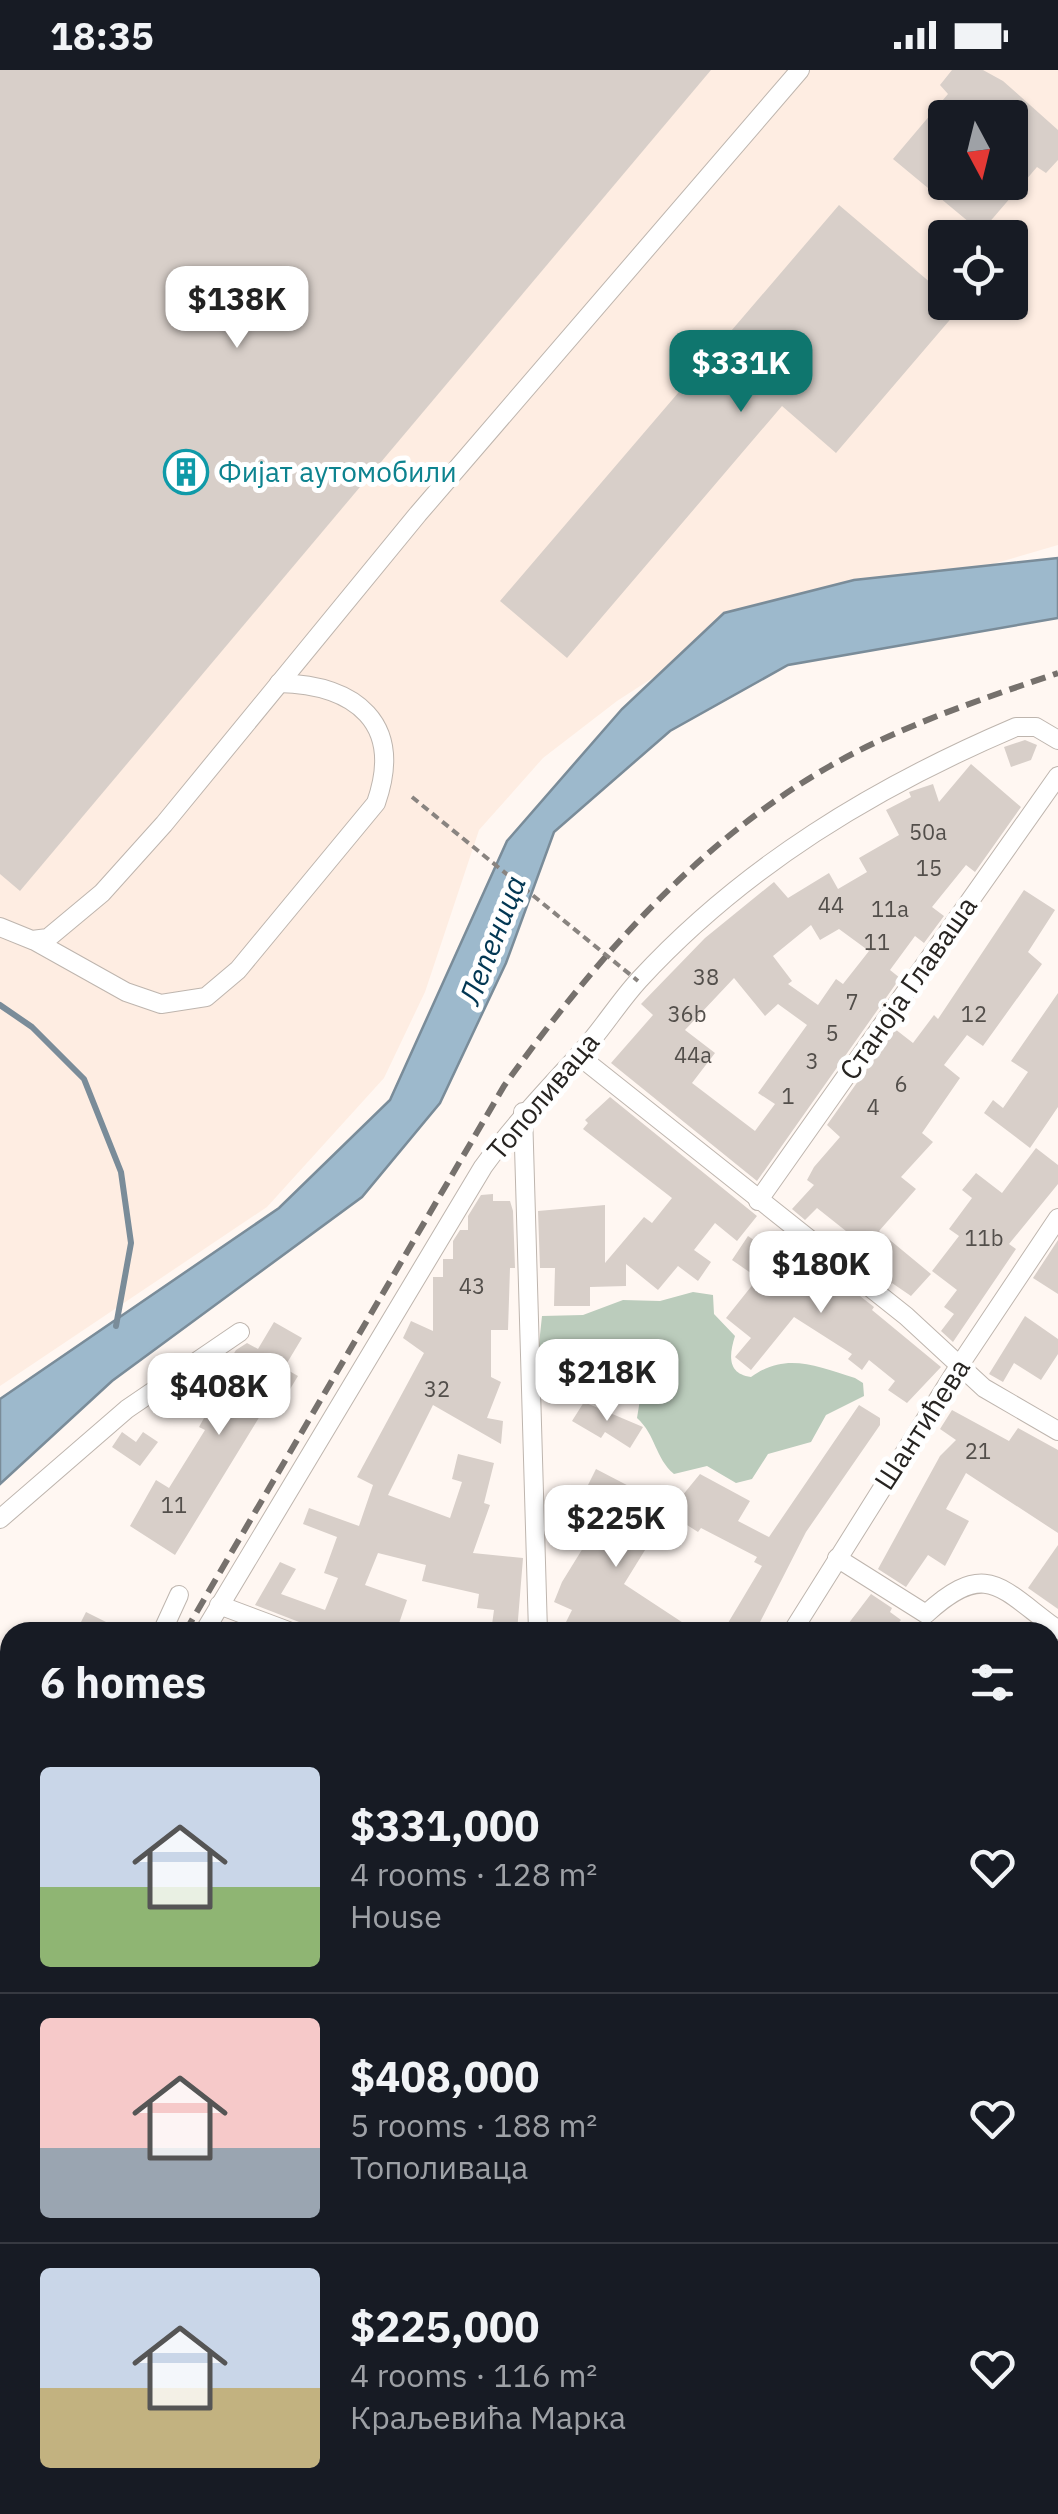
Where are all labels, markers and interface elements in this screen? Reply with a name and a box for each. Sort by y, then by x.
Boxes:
text: 18:35 [50,11,154,60]
north arrow [928,100,1028,200]
map controls [928,100,1028,320]
button: locate [928,220,1028,320]
pin: $138K [167,266,307,351]
text: $138K [187,277,287,319]
pin: $331K [671,330,811,415]
text: $331K [691,341,791,383]
building icon: Фијат аутомобили [163,449,209,495]
place label: Фијат аутомобили [218,453,457,490]
house number: 50a [909,817,947,846]
house number: 15 [916,853,942,882]
water label: Лепеница [449,869,534,1011]
street label: Станоја Главаша [830,888,985,1087]
house number: 44 [818,890,844,919]
house number: 11a [871,894,909,923]
house number: 11 [864,927,890,956]
house number: 38 [693,962,719,991]
house number: 7 [845,987,859,1016]
house number: 36b [667,999,707,1028]
house number: 12 [961,999,987,1028]
house number: 5 [825,1018,839,1047]
street label: Тополиваца [478,1024,607,1167]
house number: 44a [674,1040,712,1069]
house number: 3 [805,1046,819,1075]
house number: 6 [894,1069,908,1098]
house number: 1 [781,1081,795,1110]
house number: 4 [866,1092,880,1121]
house number: 11b [964,1223,1004,1252]
pin: $180K [751,1231,891,1316]
text: $180K [771,1242,871,1284]
house number: 43 [459,1271,485,1300]
pin: $218K [537,1339,677,1424]
text: $218K [557,1350,657,1392]
street label: Шантићева [865,1351,978,1497]
pin: $408K [149,1353,289,1438]
text: $408K [169,1364,269,1406]
house number: 32 [424,1374,450,1403]
house number: 21 [965,1436,991,1465]
pin: $225K [546,1485,686,1570]
house number: 11 [161,1490,187,1519]
text: $225K [566,1496,666,1538]
text: 6 homes [40,1655,206,1710]
icon: filters [965,1655,1020,1710]
text: $331,000 [350,1798,539,1853]
icon: home [120,1807,240,1927]
icon: heart [965,1840,1020,1895]
text: 4 rooms · 128 m² [350,1853,597,1895]
text: House [350,1895,442,1937]
text: $408,000 [350,2049,539,2104]
icon: home [120,2058,240,2178]
icon: heart [965,2091,1020,2146]
text: 5 rooms · 188 m² [350,2104,597,2146]
text: Тополиваца [350,2146,528,2188]
text: $225,000 [350,2299,539,2354]
icon: home [120,2308,240,2428]
icon: heart [965,2341,1020,2396]
text: 4 rooms · 116 m² [350,2354,597,2396]
text: Краљевића Марка [350,2396,626,2438]

